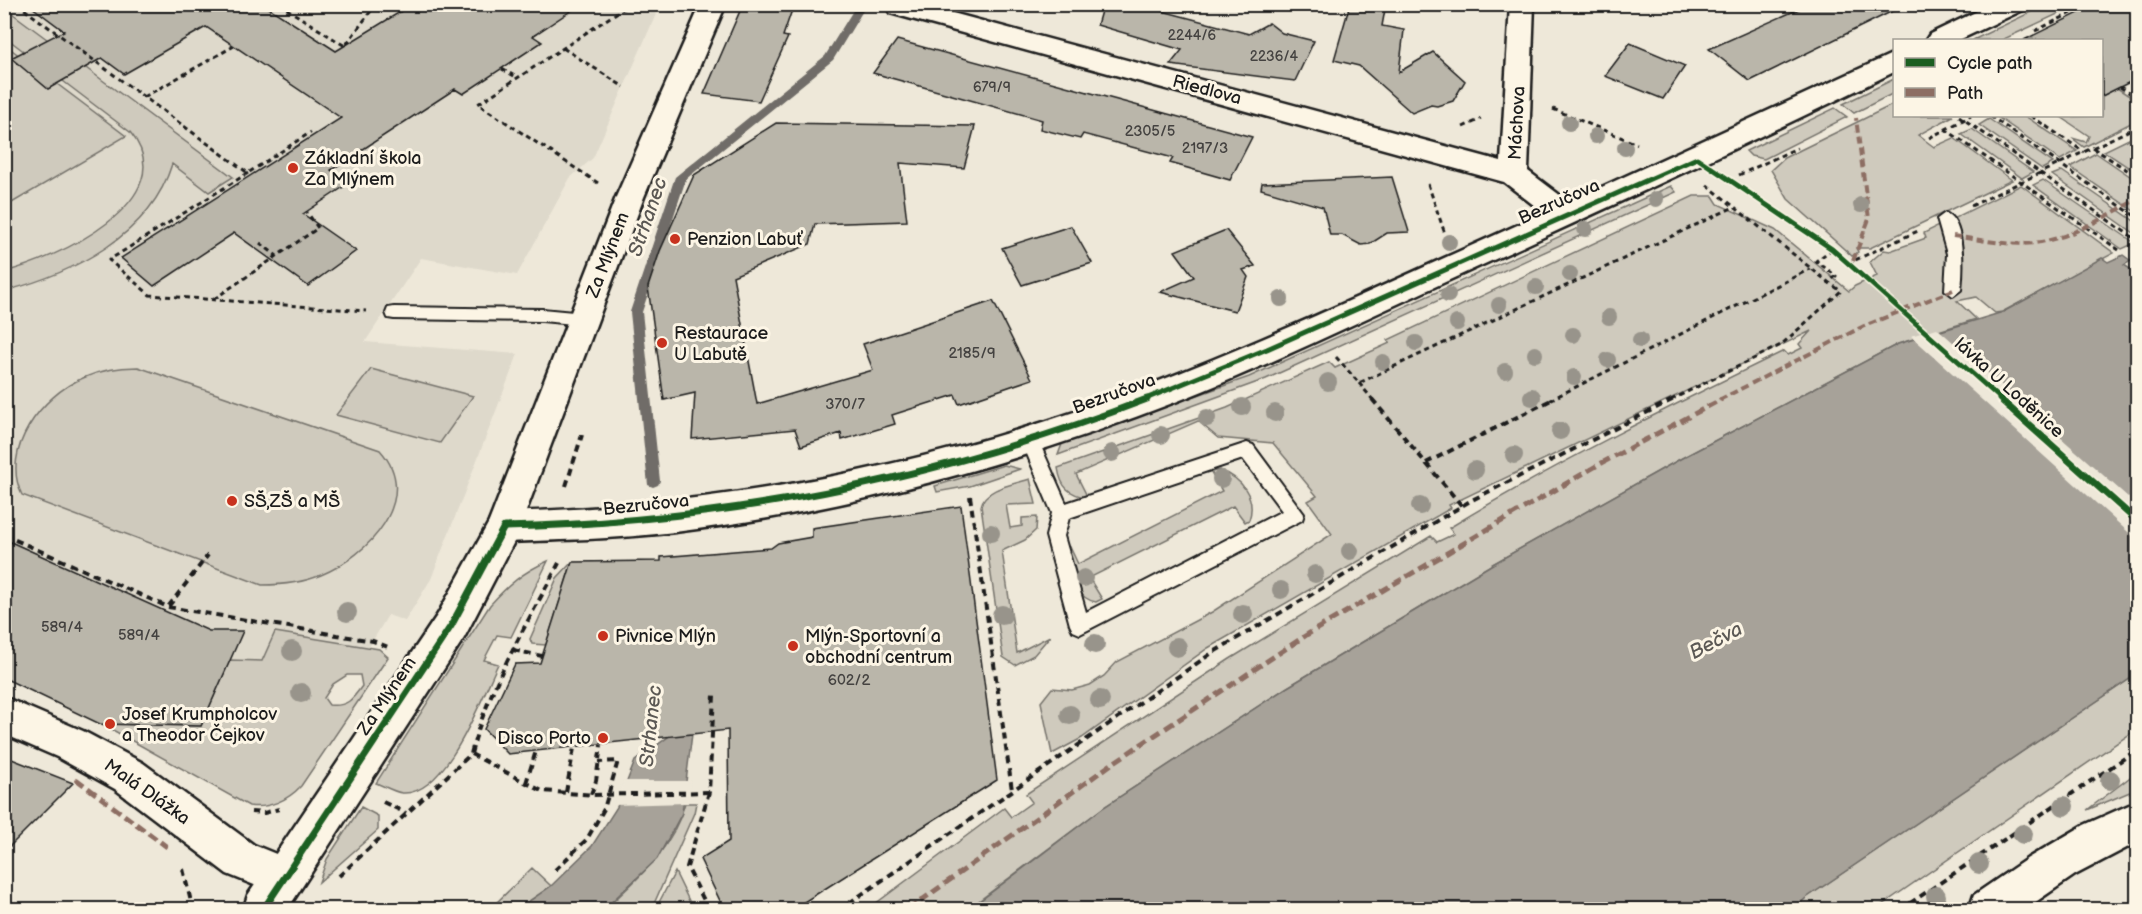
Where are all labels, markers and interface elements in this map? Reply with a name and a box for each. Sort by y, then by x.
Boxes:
house number: 2244/6 [1168,27,1217,44]
legend [1893,39,2103,117]
house number: 2236/4 [1250,48,1299,65]
text: Cycle path [1947,53,2033,74]
street label: Riedlova [1170,71,1244,109]
house number: 679/9 [973,79,1011,96]
text: Path [1947,83,1983,104]
street label: Máchova [1505,86,1529,160]
house number: 2305/5 [1125,122,1175,141]
house number: 2197/3 [1182,139,1228,158]
place label: Základní škola Za Mlýnem [304,148,422,190]
marker: Základní škola Za Mlýnem [286,161,300,175]
water label: Strhanec [623,174,673,260]
street label: Bezručova [1515,175,1603,229]
street label: Za Mlýnem [582,209,634,301]
place label: Penzion Labuť [687,229,803,250]
marker: Penzion Labuť [668,232,682,246]
place label: Restaurace U Labutě [674,323,768,365]
street label: lávka U Loděnice [1950,334,2068,443]
marker: Restaurace U Labutě [655,336,669,350]
house number: 2185/9 [948,344,996,363]
street label: Bezručova [1070,369,1158,419]
house number: 370/7 [825,395,865,414]
place label: SŠ,ZŠ a MŠ [244,490,340,512]
street label: Bezručova [602,490,690,520]
marker: SŠ,ZŠ a MŠ [225,494,239,508]
water label: Bečva [1685,617,1747,665]
house number: 589/4 [41,618,83,637]
house number: 589/4 [118,626,160,645]
place label: Pivnice Mlýn [615,626,716,647]
place label: Mlýn-Sportovní a obchodní centrum [805,626,952,668]
marker: Pivnice Mlýn [596,629,610,643]
marker: Mlýn-Sportovní a obchodní centrum [786,639,800,653]
street label: Za Mlýnem [353,653,421,740]
house number: 602/2 [828,671,870,690]
water label: Strhanec [635,684,667,768]
place label: Josef Krumpholcov a Theodor Čejkov [122,704,277,746]
marker: Josef Krumpholcov a Theodor Čejkov [103,717,117,731]
place label: Disco Porto [497,728,591,749]
marker: Disco Porto [596,731,610,745]
street label: Malá Dlážka [100,755,194,829]

